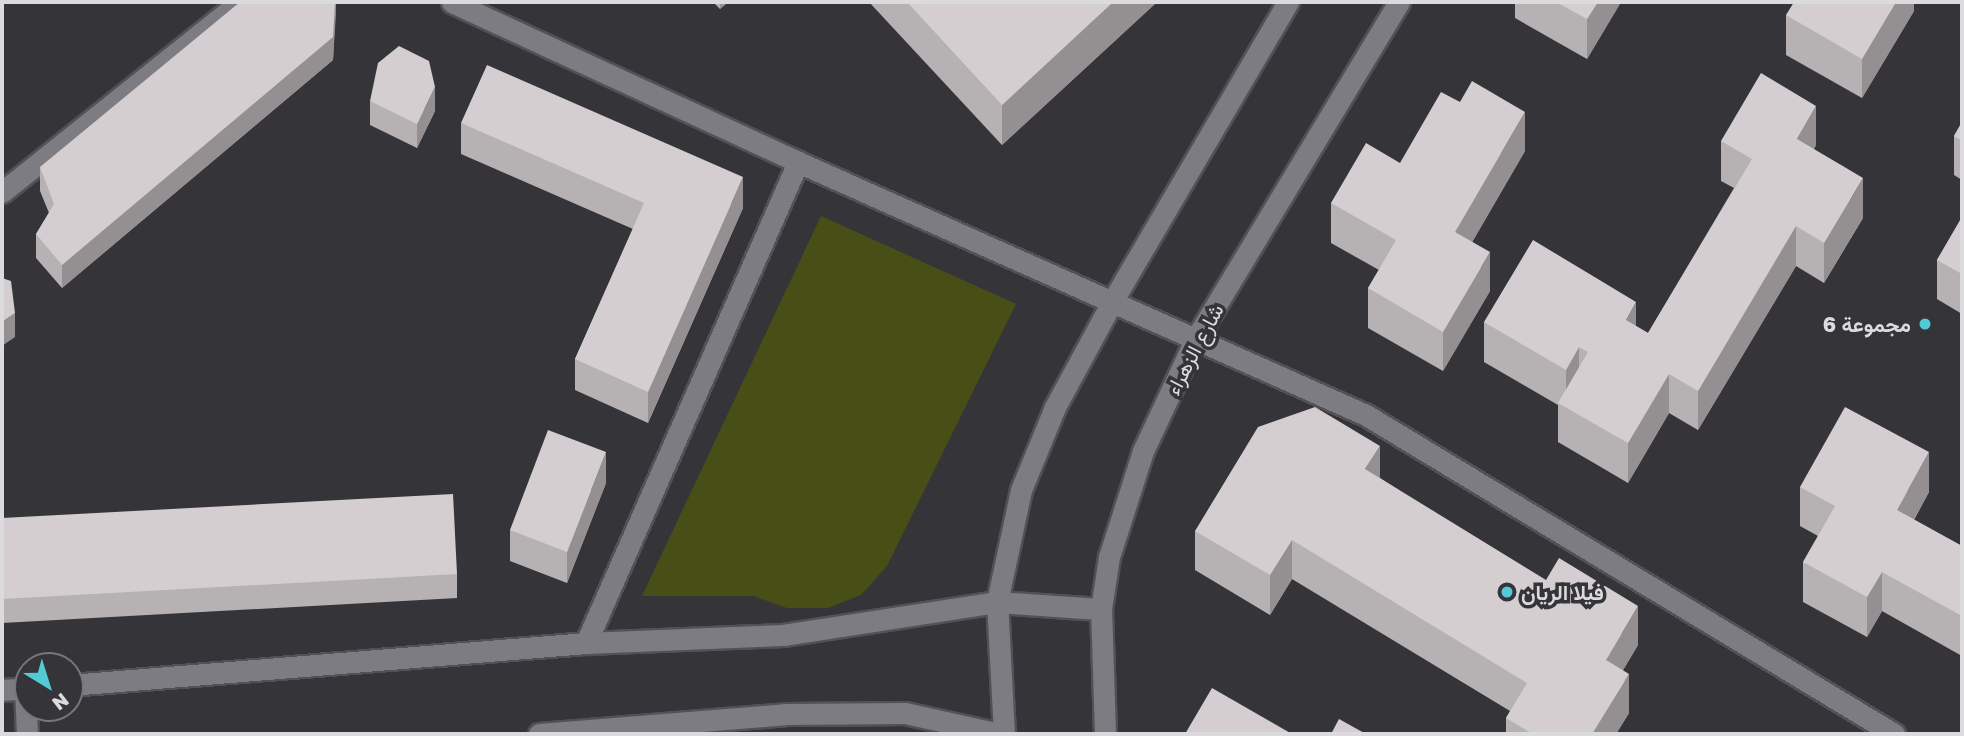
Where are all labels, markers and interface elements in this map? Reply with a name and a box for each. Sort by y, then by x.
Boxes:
street label: شارع الزهراء [1160,299,1228,399]
place label: مجموعة 6 [1823,311,1911,337]
marker: مجموعة 6 [1917,316,1933,332]
place label: فيلا الريان [1521,579,1604,605]
marker: فيلا الريان [1499,584,1515,600]
north arrow [14,652,84,722]
text: N [48,689,74,716]

